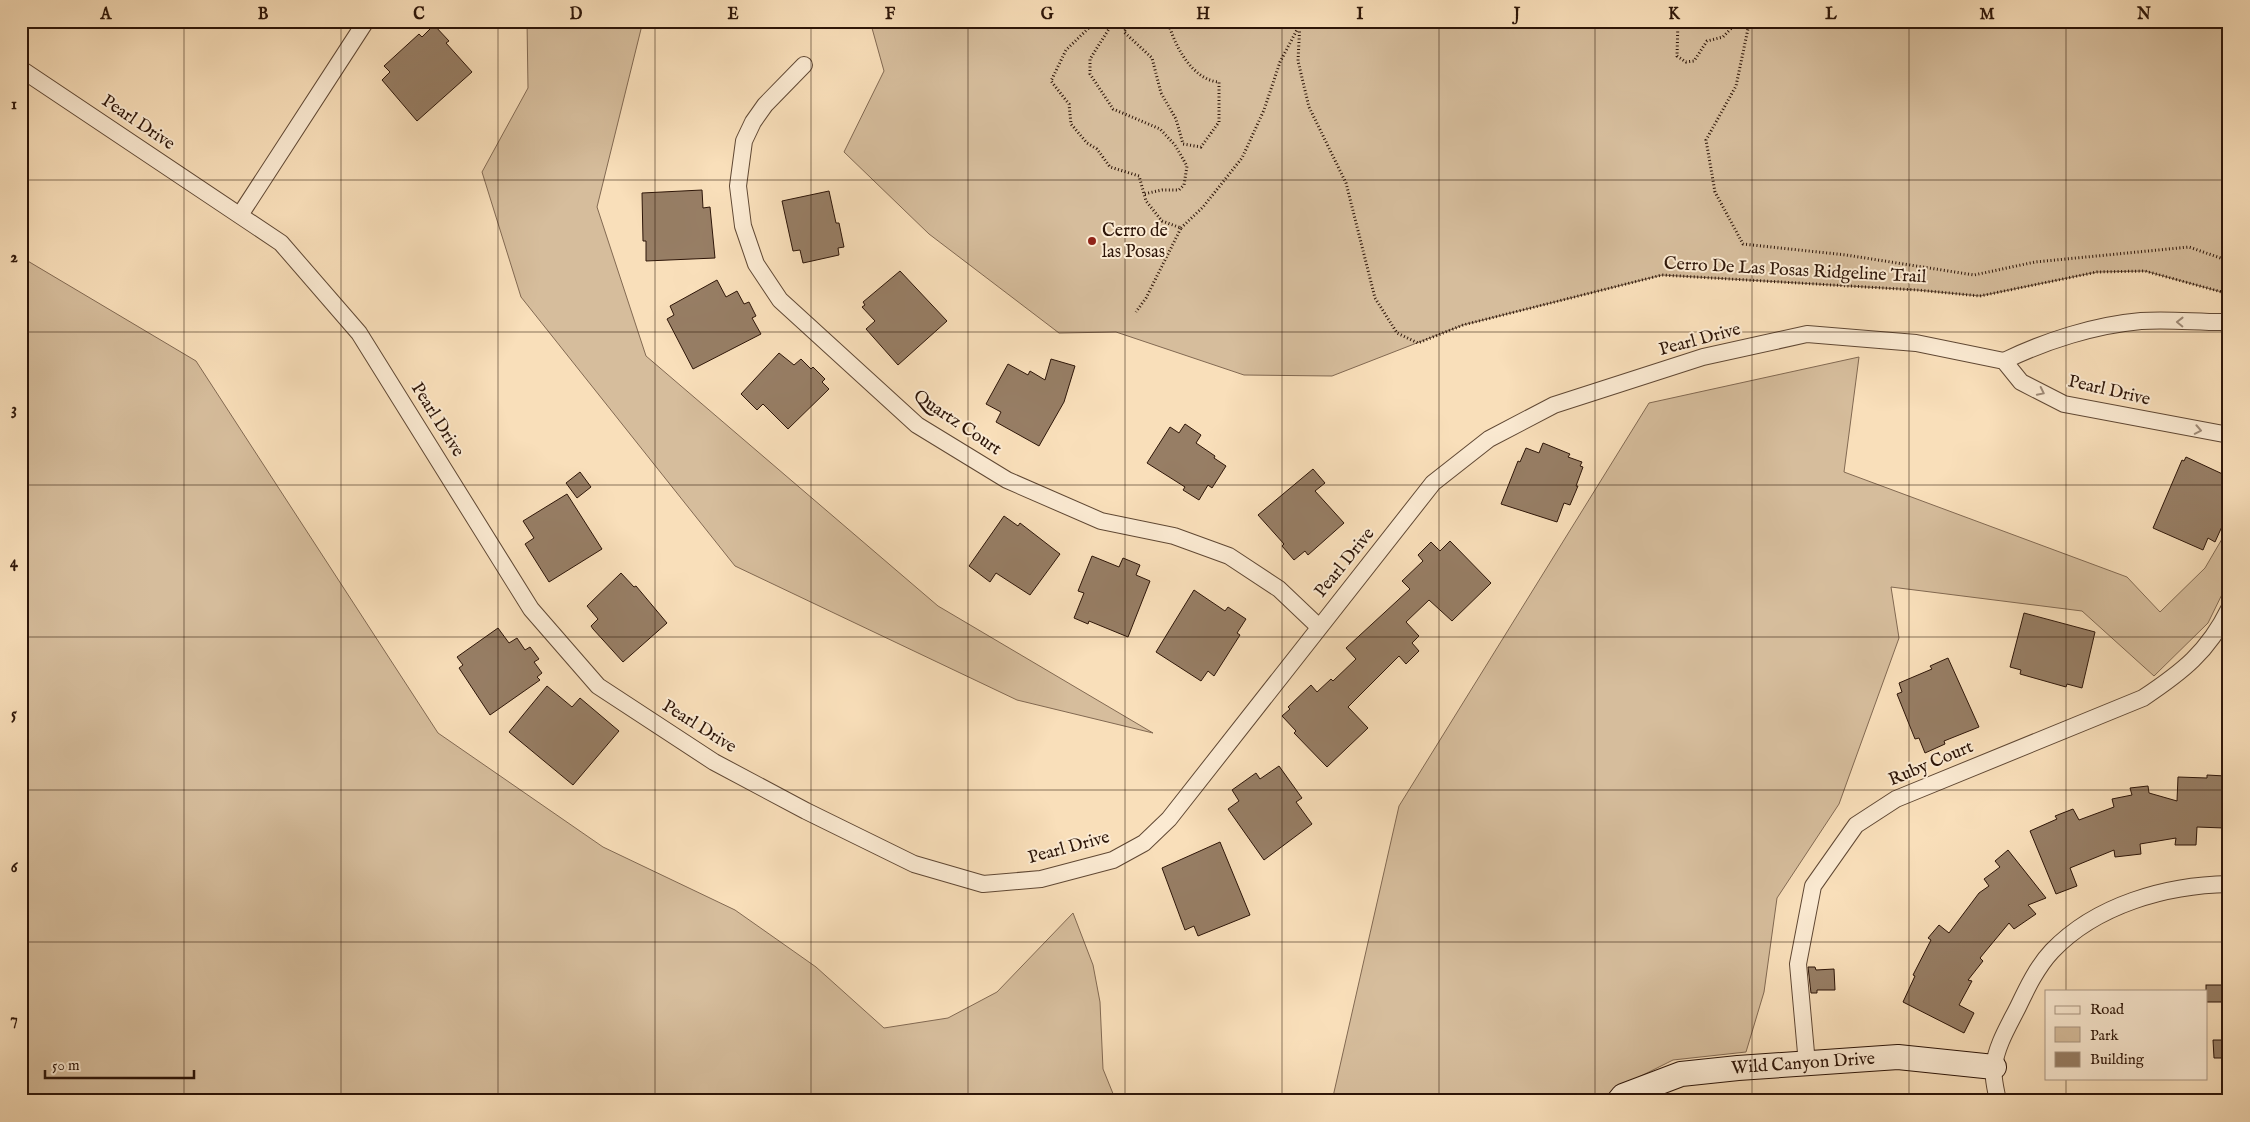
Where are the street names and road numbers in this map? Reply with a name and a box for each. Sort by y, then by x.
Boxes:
street label: Pearl Drive [97,90,179,156]
street label: Cerro De Las Posas Ridgeline Trail [1663,253,1927,289]
street label: Pearl Drive [1657,318,1743,362]
street label: Pearl Drive [2066,370,2152,412]
street label: Pearl Drive [405,378,469,462]
street label: Quartz Court [908,385,1006,461]
street label: Pearl Drive [1310,523,1380,603]
street label: Pearl Drive [657,695,741,759]
street label: Ruby Court [1885,736,1977,792]
street label: Pearl Drive [1026,826,1112,870]
street label: Wild Canyon Drive [1730,1047,1876,1080]

